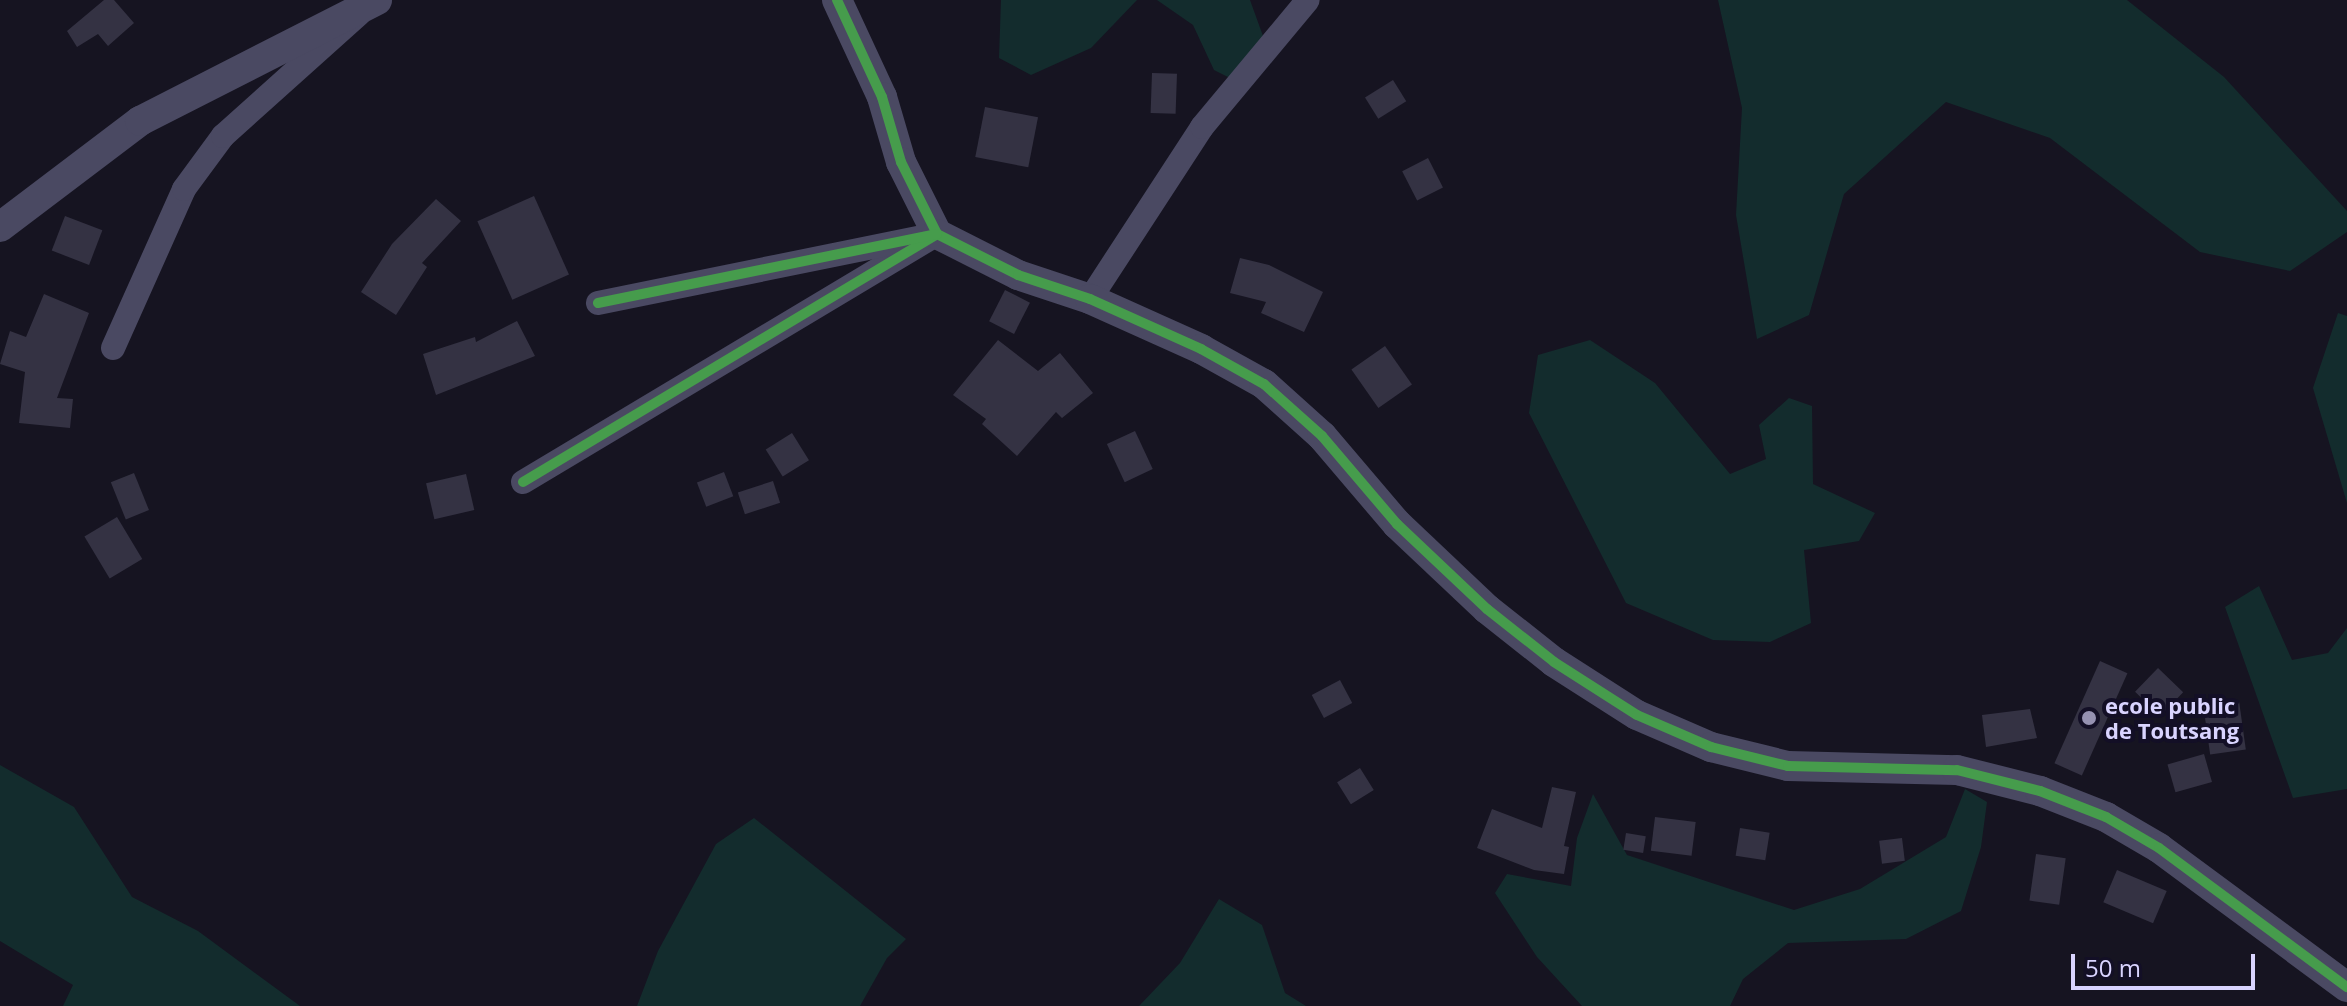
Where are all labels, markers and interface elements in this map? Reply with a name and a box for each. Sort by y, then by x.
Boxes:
place label: ecole public de Toutsang [2105,692,2239,744]
marker: ecole public de Toutsang [2080,709,2098,727]
scale bar [2075,938,2259,988]
text: 50 m [2085,951,2141,984]

